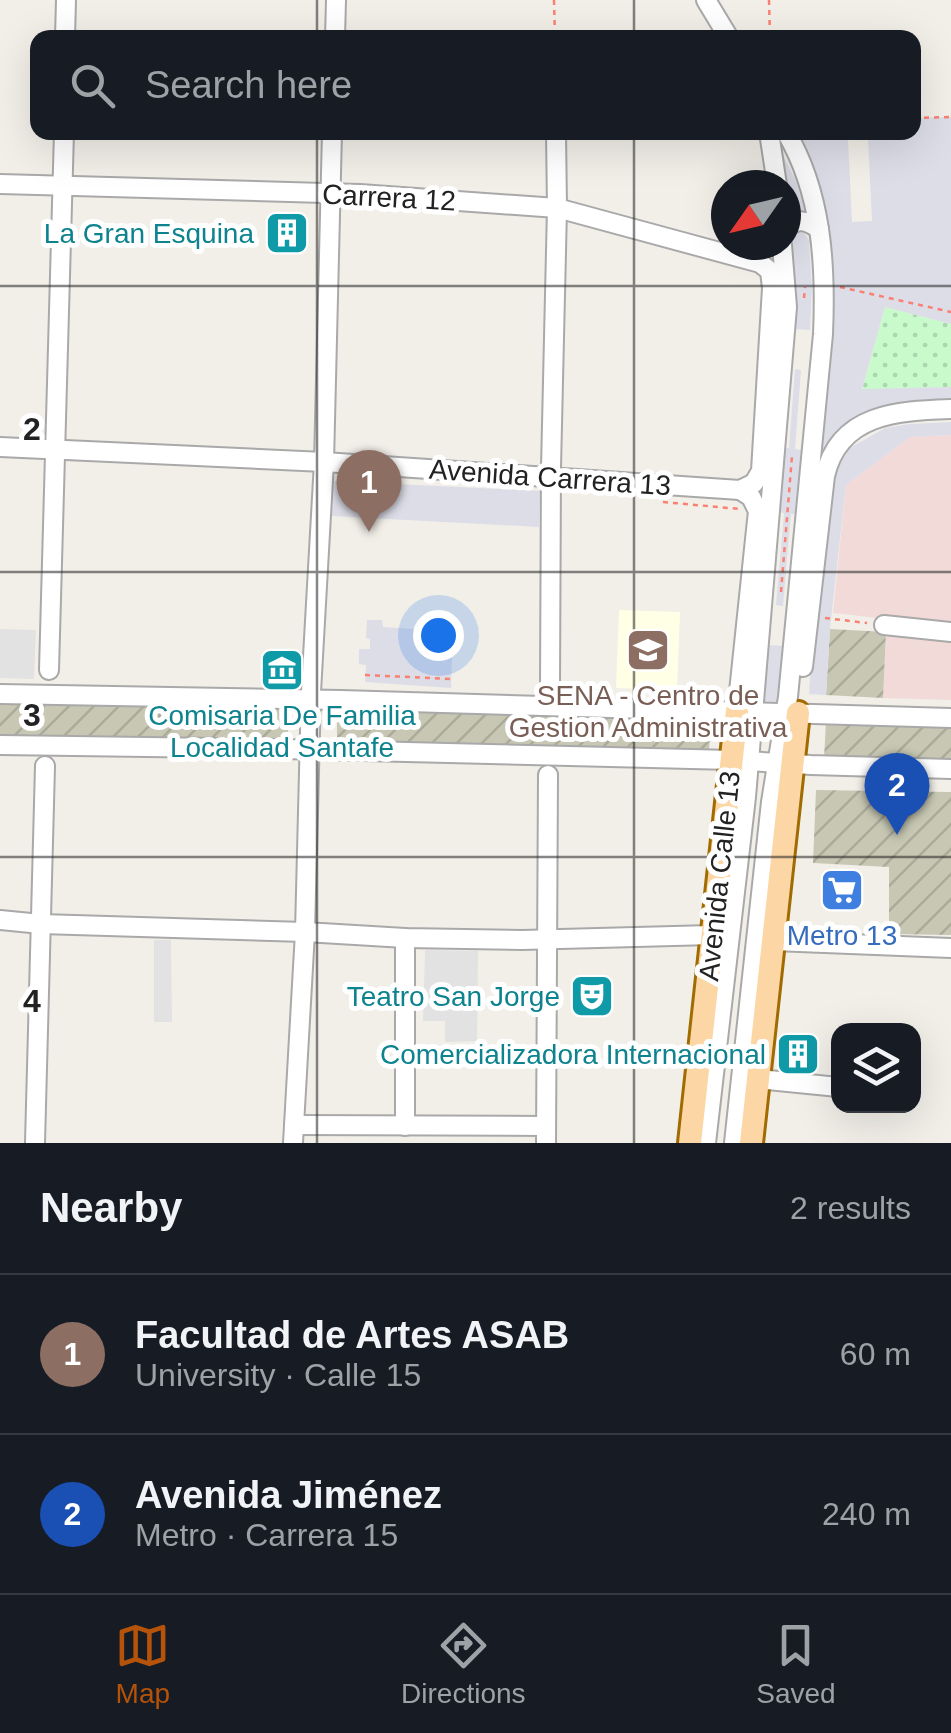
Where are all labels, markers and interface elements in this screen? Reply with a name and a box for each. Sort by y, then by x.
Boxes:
search box [30,30,921,140]
icon: search [65,58,120,113]
text: Search here [145,64,352,106]
north arrow [711,170,801,260]
street label: Carrera 12 [321,179,457,216]
building icon: La Gran Esquina [264,210,310,256]
place label: La Gran Esquina [44,218,254,249]
text: 2 [23,411,41,447]
pin: 1 [336,450,402,532]
street label: Avenida Carrera 13 [428,454,672,501]
your location [413,610,464,661]
school or university icon: SENA - Centro de Gestion Administrativa [625,627,671,673]
museum icon: Comisaria De Familia Localidad Santafe [259,647,305,693]
place label: SENA - Centro de Gestion Administrativa [509,680,788,743]
text: 3 [23,697,41,733]
place label: Comisaria De Familia Localidad Santafe [148,700,416,763]
pin: 2 [864,752,930,835]
street label: Avenida Calle 13 [693,769,746,983]
supermarket icon: Metro 13 [819,867,865,913]
place label: Metro 13 [787,920,897,951]
theatre icon: Teatro San Jorge [569,973,615,1019]
place label: Teatro San Jorge [347,981,560,1012]
text: 4 [23,983,41,1019]
map controls [831,1023,921,1113]
button: layers [831,1023,921,1113]
building icon: Comercializadora Internacional [775,1031,821,1077]
place label: Comercializadora Internacional [380,1039,766,1070]
text: Nearby [40,1184,182,1231]
text: 2 results [790,1190,911,1226]
text: Facultad de Artes ASAB [135,1314,569,1356]
text: 1 [64,1336,81,1372]
text: 60 m [840,1336,911,1372]
text: University · Calle 15 [135,1357,421,1393]
text: Avenida Jiménez [135,1474,442,1516]
text: 2 [64,1496,81,1532]
text: 240 m [822,1496,911,1532]
text: Metro · Carrera 15 [135,1517,398,1553]
tab: Map [115,1618,170,1710]
tab: Directions [401,1618,526,1710]
tab: Saved [756,1618,836,1710]

